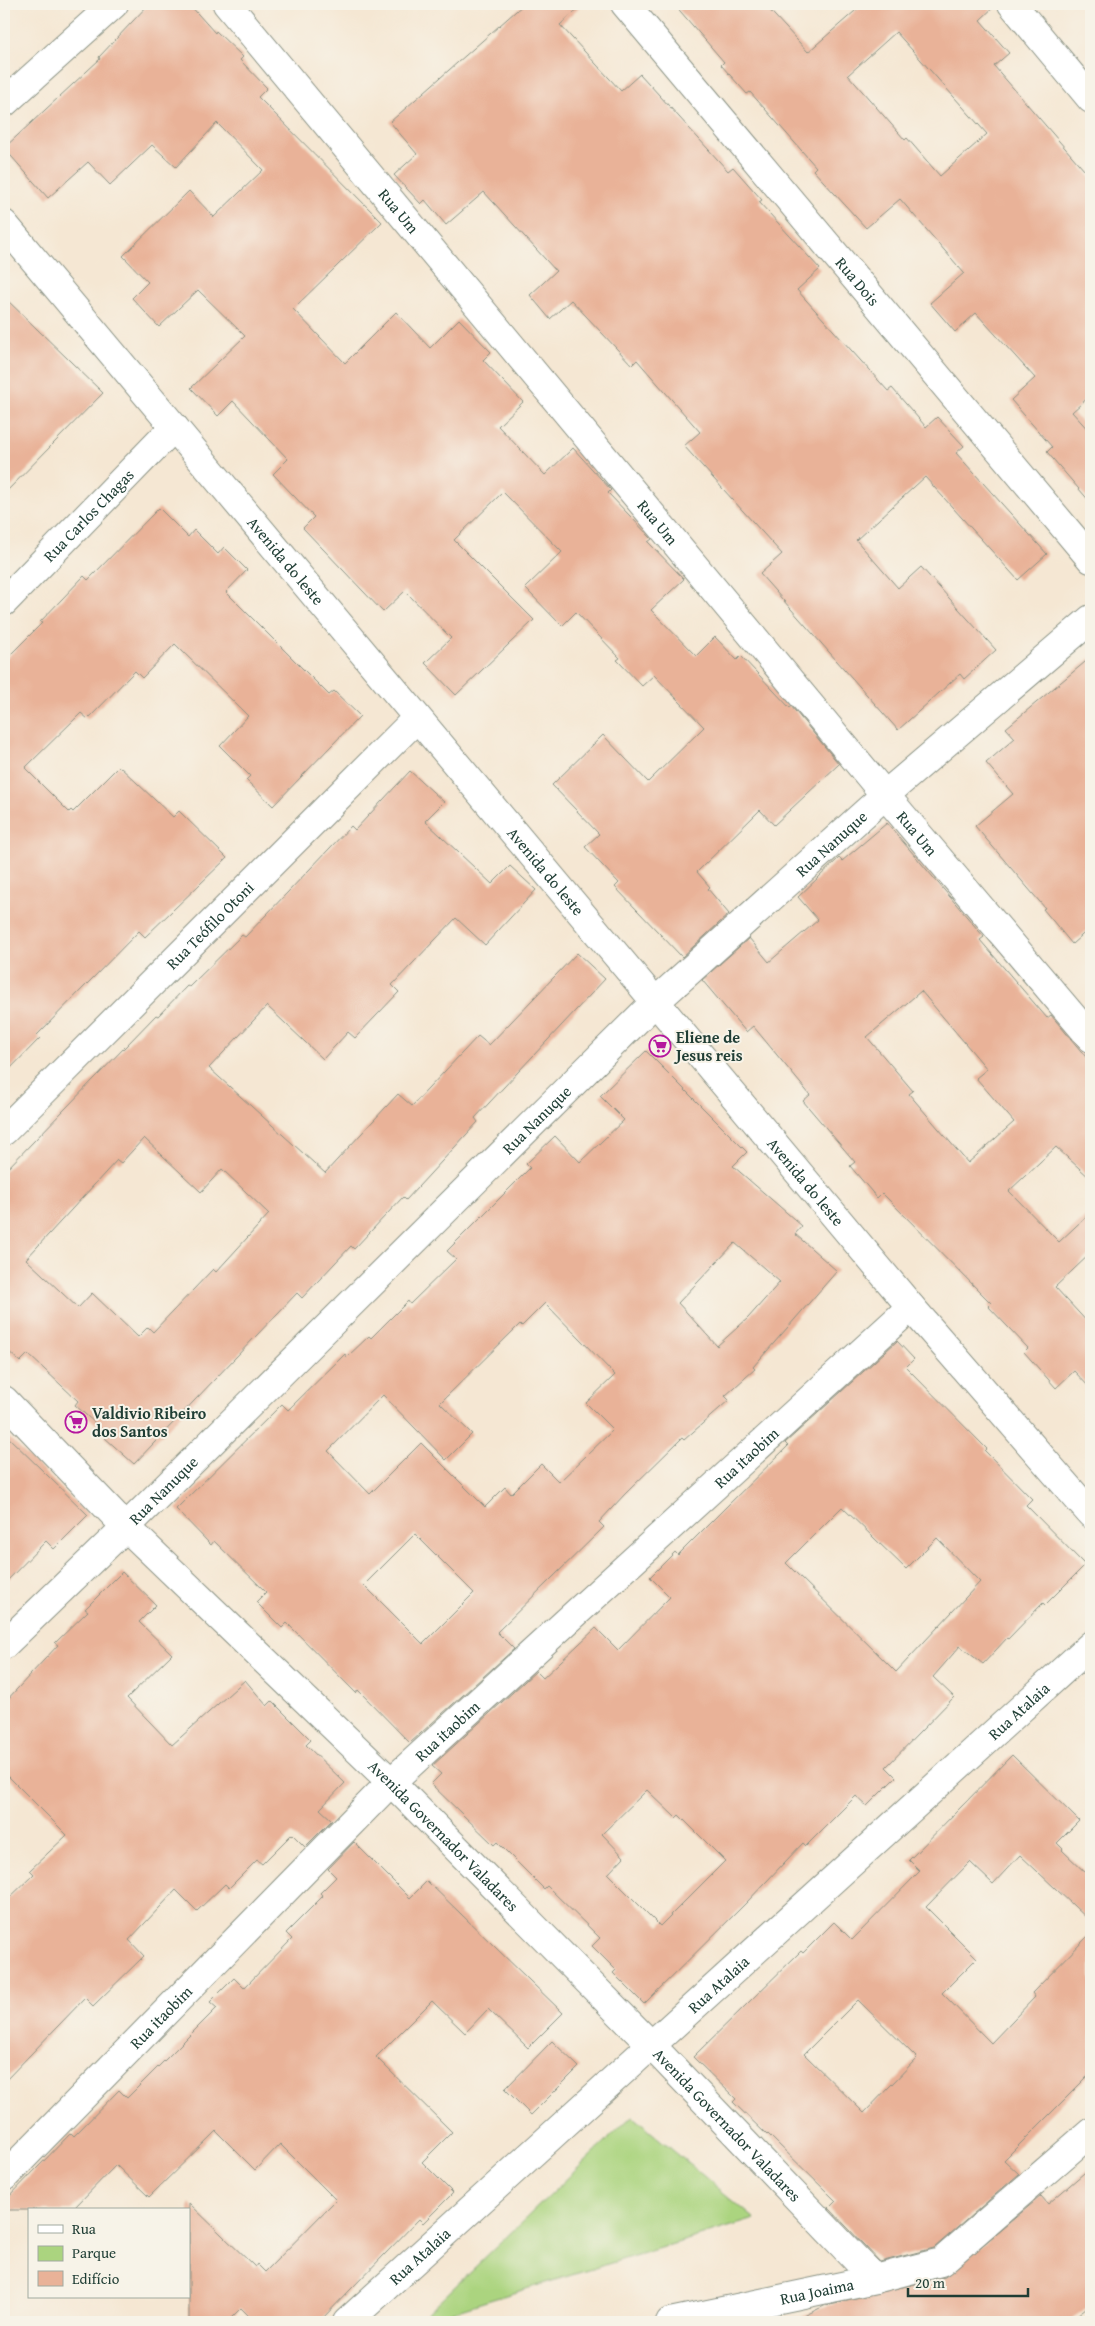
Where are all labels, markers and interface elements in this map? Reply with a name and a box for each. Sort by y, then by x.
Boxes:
street label: Rua Um [373,183,425,239]
street label: Rua Dois [830,251,886,311]
street label: Rua Carlos Chagas [37,463,139,567]
street label: Rua Um [632,494,684,550]
street label: Avenida do leste [242,511,330,610]
street label: Rua Nanuque [790,805,872,882]
street label: Rua Um [891,805,944,861]
street label: Avenida do leste [502,822,590,921]
street label: Rua Teófilo Otoni [160,875,260,975]
place label: Eliene de Jesus reis [673,1025,743,1067]
supermarket icon: Eliene de Jesus reis [648,1034,672,1058]
street label: Rua Nanuque [496,1080,577,1160]
street label: Avenida do leste [762,1132,850,1231]
place label: Valdivio Ribeiro dos Santos [92,1401,207,1443]
supermarket icon: Valdivio Ribeiro dos Santos [64,1410,88,1434]
street label: Rua itaobim [708,1422,784,1494]
street label: Rua Nanuque [123,1450,203,1530]
street label: Rua Atalaia [982,1676,1055,1745]
street label: Rua itaobim [409,1695,485,1767]
street label: Avenida Governador Valadares [363,1754,524,1917]
street label: Rua Atalaia [682,1949,755,2019]
street label: Rua itaobim [124,1980,198,2054]
street label: Avenida Governador Valadares [648,2042,807,2207]
legend [28,2208,190,2298]
text: Rua [72,2218,96,2239]
street label: Rua Atalaia [383,2221,456,2290]
text: Parque [72,2242,116,2263]
scale bar [908,2266,1028,2298]
text: Edifício [72,2268,120,2289]
street label: Rua Joaima [778,2272,856,2311]
text: 20 m [915,2272,946,2293]

